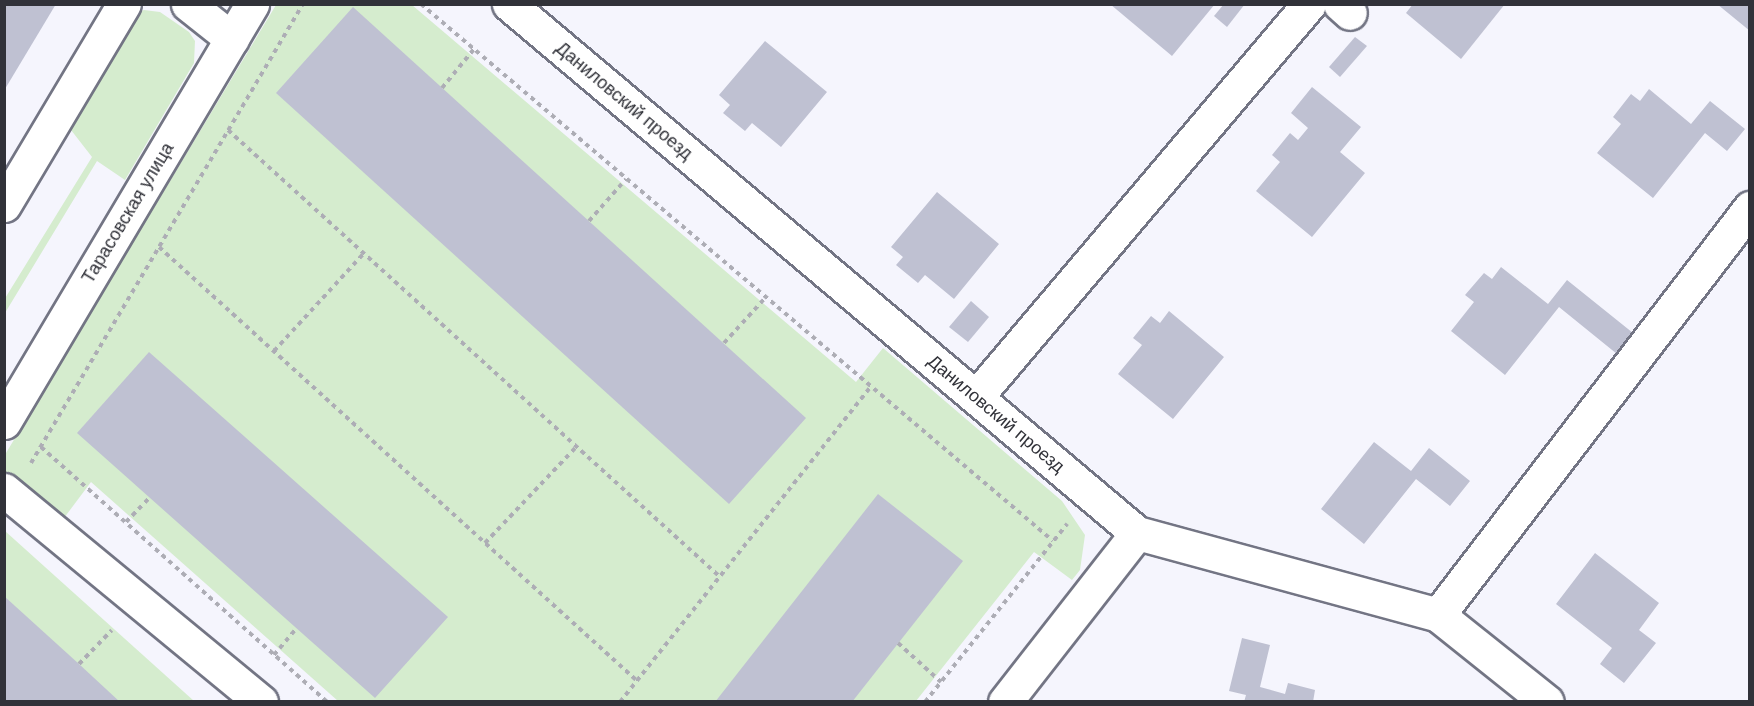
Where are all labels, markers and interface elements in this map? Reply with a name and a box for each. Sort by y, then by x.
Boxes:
street label: Даниловский проезд [551,37,697,165]
street label: Тарасовская улица [77,139,179,287]
street label: Даниловский проезд [923,350,1069,478]

